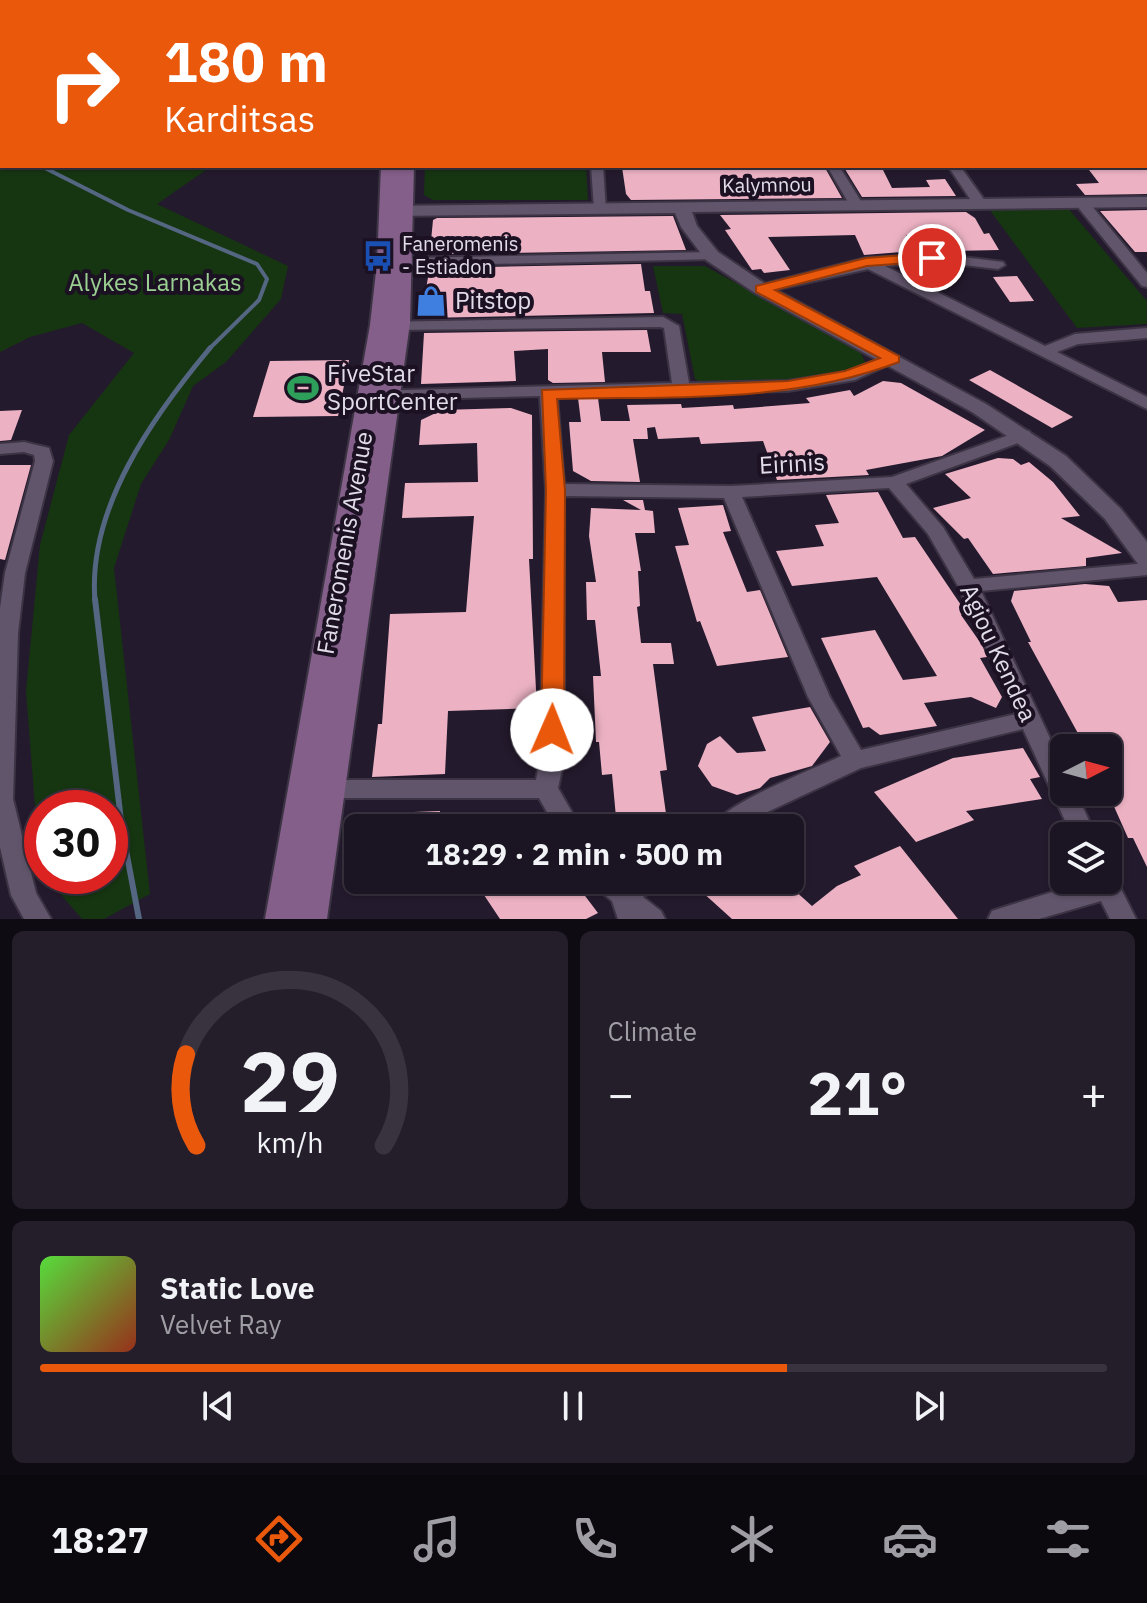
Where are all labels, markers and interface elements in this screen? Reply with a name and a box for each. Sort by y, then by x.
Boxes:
text: 180 m [164,25,328,97]
icon: right [32,32,136,136]
text: Karditsas [164,95,315,142]
street label: Kalymnou [722,170,812,199]
pin [898,224,966,292]
place label: Faneromenis - Estiadon [402,230,518,280]
icon: arrive [910,236,954,280]
bus stop icon: Faneromenis - Estiadon [361,239,395,273]
park label: Alykes Larnakas [68,266,242,298]
shop icon: Pitstop [414,284,448,318]
place label: Pitstop [455,284,531,316]
place label: FiveStar SportCenter [327,357,458,417]
sports icon: FiveStar SportCenter [286,371,320,405]
street label: Faneromenis Avenue [309,429,379,657]
street label: Eirinis [758,445,826,481]
street label: Agiou Kendea [953,579,1045,727]
position arrow [510,688,594,772]
north arrow [1050,734,1122,806]
map controls [1050,734,1122,894]
speed limit sign: 30 [24,790,128,894]
button: layers [1050,822,1122,894]
text: 18:29 · 2 min · 500 m [425,834,723,873]
text: Climate [608,1014,697,1048]
text: 29 [240,1027,340,1135]
text: 21° [807,1053,907,1132]
text: − [608,1065,634,1122]
text: + [1081,1065,1107,1122]
text: km/h [256,1124,323,1161]
text: Static Love [160,1268,315,1307]
text: Velvet Ray [160,1307,281,1341]
icon: previous [196,1384,240,1428]
icon: pause [551,1384,595,1428]
icon: next [907,1384,951,1428]
icon: directions [251,1511,307,1567]
icon: music [409,1511,465,1567]
icon: phone [567,1511,623,1567]
icon: climate [724,1511,780,1567]
icon: car [882,1511,938,1567]
icon: filters [1040,1511,1096,1567]
text: 18:27 [51,1516,149,1563]

